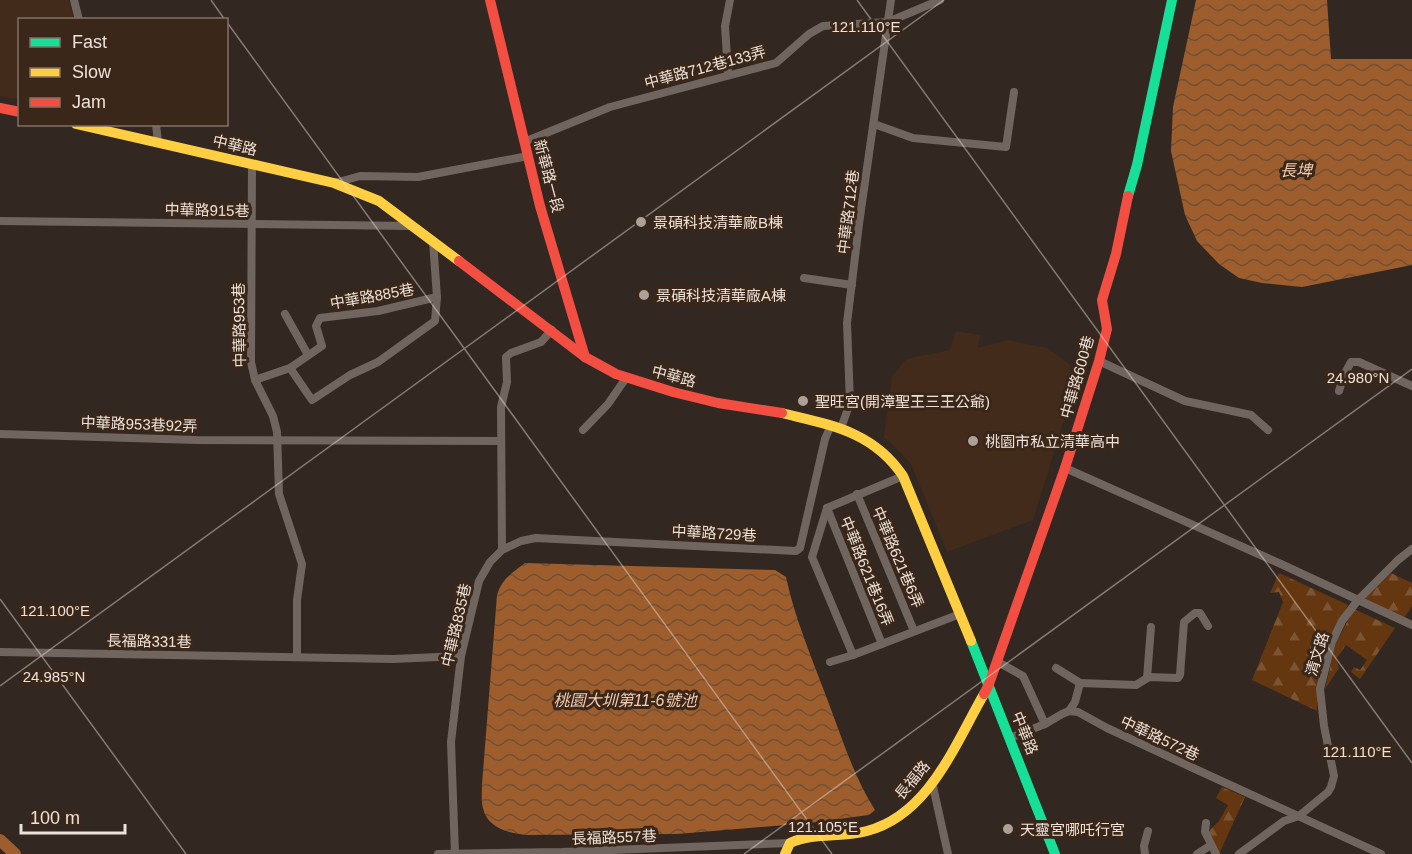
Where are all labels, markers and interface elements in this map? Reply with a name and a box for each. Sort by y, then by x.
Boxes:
legend [18,18,228,126]
text: 121.110°E [831,18,901,35]
text: Fast [72,32,107,52]
street label: 中華路712巷133弄 [642,43,768,91]
text: Slow [72,62,112,82]
text: Jam [72,92,106,112]
street label: 中華路 [211,132,259,158]
street label: 新華路一段 [531,138,567,214]
water label: 長埤 [1280,162,1314,179]
street label: 中華路712巷 [834,169,862,255]
street label: 中華路915巷 [164,201,250,219]
place label: 景碩科技清華廠B棟 [653,214,783,231]
marker: 景碩科技清華廠B棟 [634,215,648,229]
street label: 中華路885巷 [329,280,415,312]
street label: 中華路953巷 [230,282,248,368]
place label: 景碩科技清華廠A棟 [656,287,786,304]
marker: 景碩科技清華廠A棟 [637,288,651,302]
street label: 中華路600巷 [1057,334,1097,420]
street label: 中華路 [650,362,698,390]
text: 24.980°N [1327,369,1389,386]
place label: 聖旺宮(開漳聖王三王公爺) [815,393,990,410]
marker: 聖旺宮(開漳聖王三王公爺) [796,394,810,408]
street label: 中華路953巷92弄 [80,413,198,435]
place label: 桃園市私立清華高中 [985,433,1120,450]
marker: 桃園市私立清華高中 [966,434,980,448]
street label: 中華路621巷6弄 [869,504,927,610]
street label: 中華路621巷16弄 [837,514,897,628]
street label: 中華路729巷 [671,522,757,544]
street label: 中華路835巷 [438,582,474,668]
text: 121.100°E [20,602,90,619]
street label: 清文路 [1302,630,1332,678]
street label: 長福路331巷 [106,632,192,650]
text: 24.985°N [23,668,85,685]
water label: 桃園大圳第11-6號池 [554,692,698,709]
street label: 中華路 [1009,709,1041,757]
street label: 中華路572巷 [1118,712,1202,764]
text: 121.110°E [1322,743,1392,760]
street label: 長福路 [891,757,933,803]
scale bar [21,797,124,835]
text: 100 m [30,808,80,828]
text: 121.105°E [788,818,858,835]
place label: 天靈宮哪吒行宮 [1020,821,1125,838]
marker: 天靈宮哪吒行宮 [1001,822,1015,836]
street label: 長福路557巷 [571,827,657,847]

